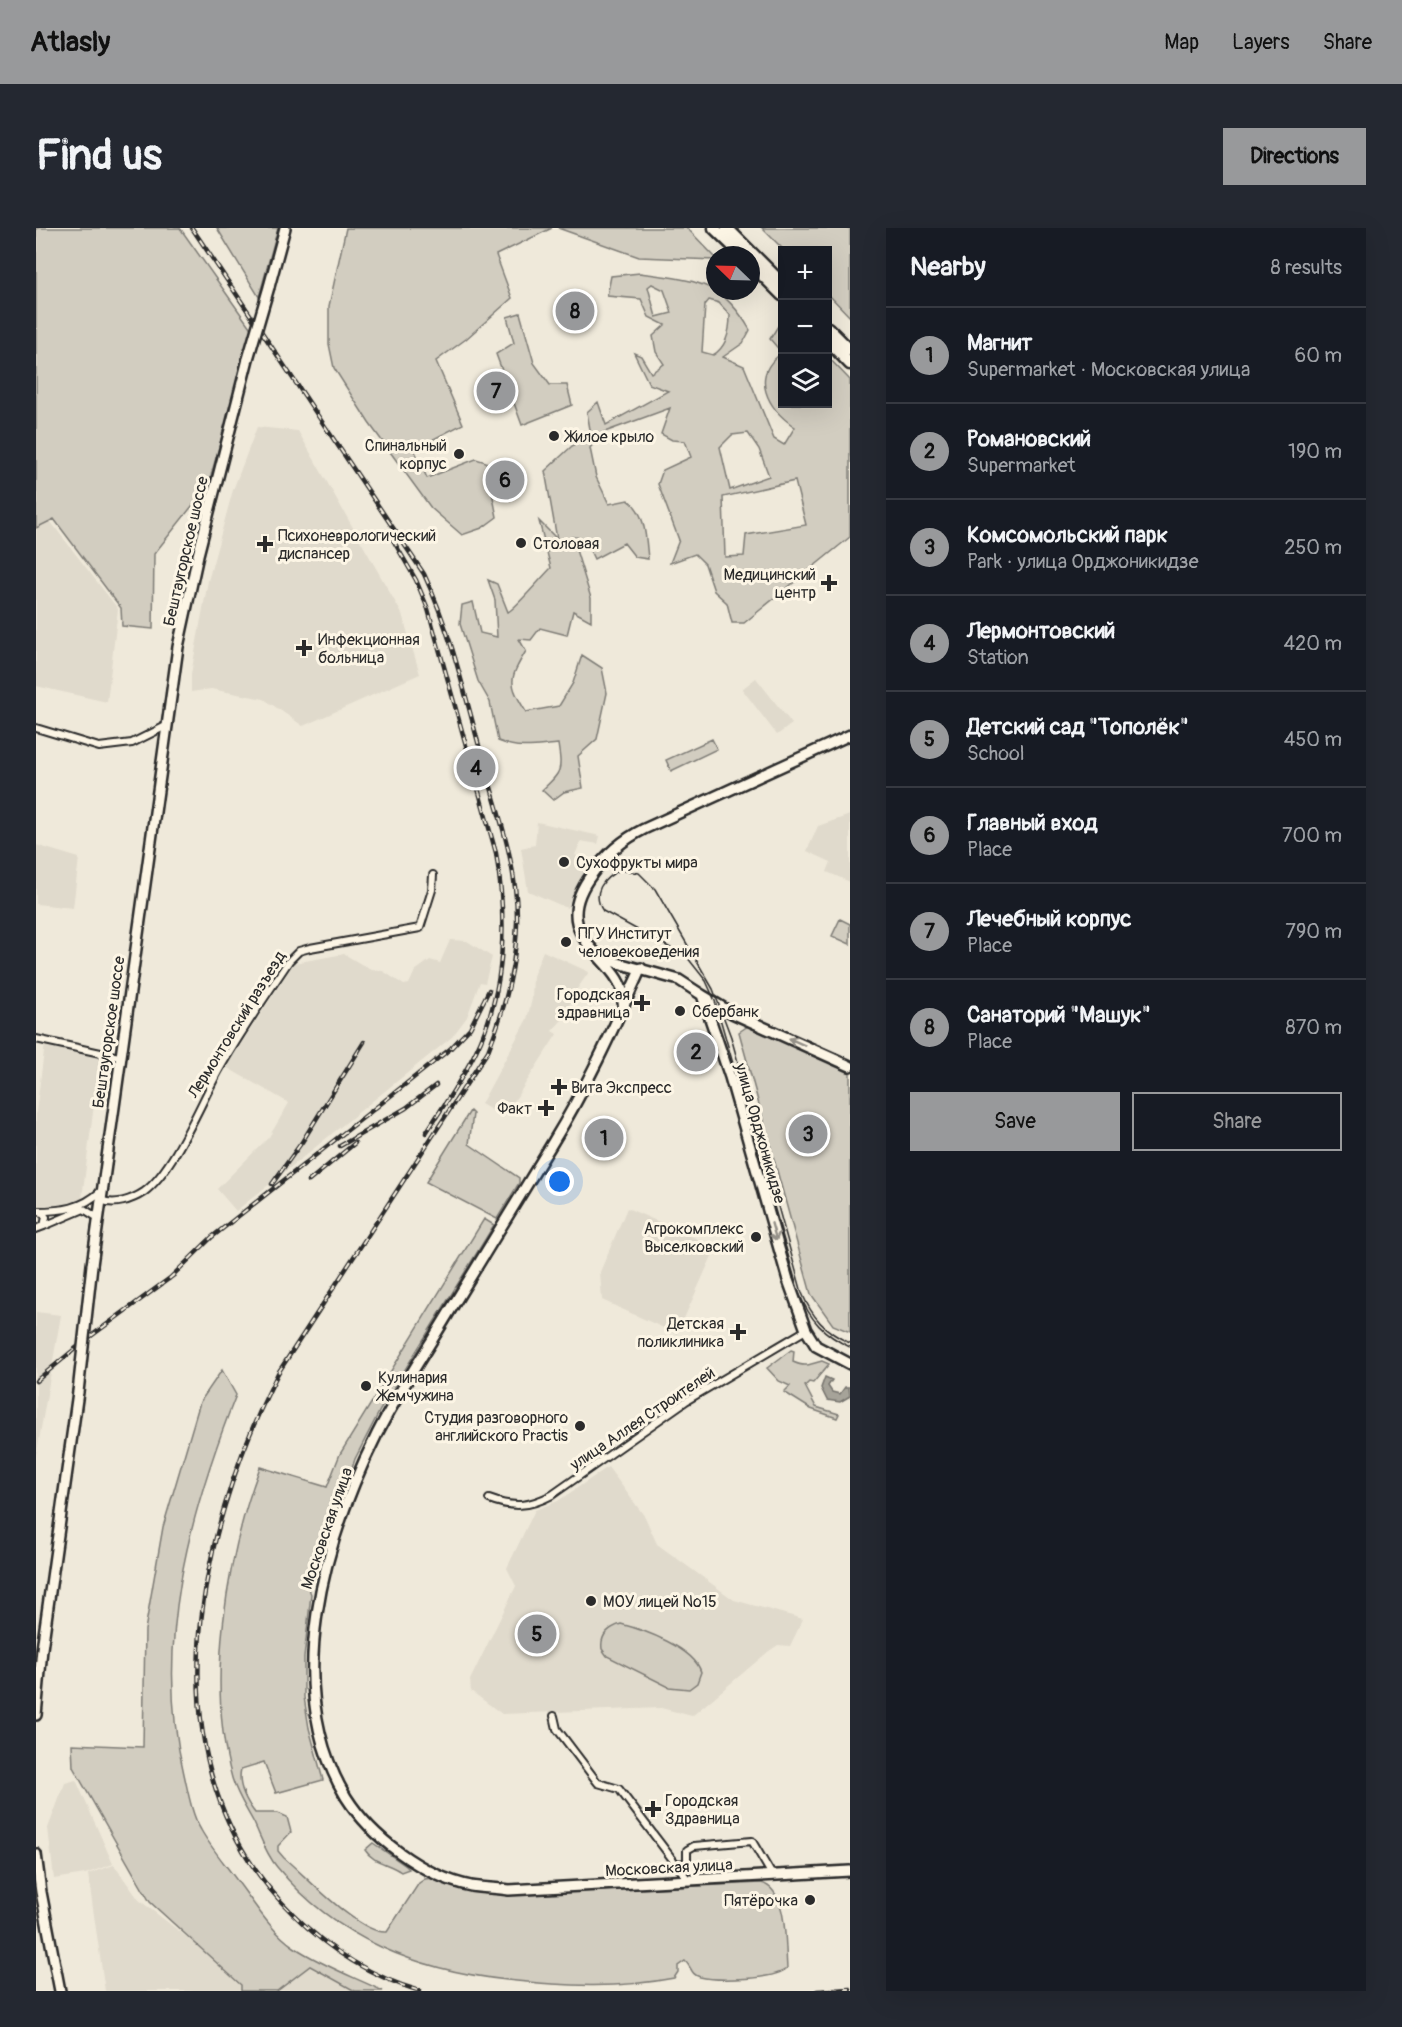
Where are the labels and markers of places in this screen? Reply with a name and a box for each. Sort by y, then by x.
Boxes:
pin: 8 [556,288,594,334]
pin: 7 [476,368,516,414]
place label: Жилое крыло [563,427,655,447]
marker: Жилое крыло [547,429,561,443]
place label: Спинальный корпус [365,436,447,474]
marker: Спинальный корпус [452,447,466,461]
pin: 6 [486,458,524,502]
place label: Психоневрологический диспансер [278,526,436,564]
place label: Столовая [533,534,599,554]
marker: Психоневрологический диспансер [256,535,274,553]
marker: Столовая [514,536,528,550]
place label: Медицинский центр [724,565,816,603]
marker: Медицинский центр [820,574,838,592]
place label: Инфекционная больница [318,630,420,668]
marker: Инфекционная больница [295,639,313,657]
pin: 4 [456,746,496,790]
place label: Сухофрукты мира [576,853,698,873]
marker: Сухофрукты мира [557,855,571,869]
place label: ПГУ Институт человековедения [578,924,699,962]
marker: ПГУ Институт человековедения [559,935,573,949]
place label: Городская здравница [557,985,630,1023]
marker: Городская здравница [635,996,649,1010]
place label: Сбербанк [692,1002,759,1022]
marker: Сбербанк [673,1004,687,1018]
pin: 2 [676,1030,716,1074]
place label: Вита Экспресс [571,1078,672,1098]
marker: Вита Экспресс [552,1080,566,1094]
place label: Факт [498,1099,532,1119]
marker: Факт [537,1099,555,1117]
pin: 3 [788,1112,828,1156]
pin: 1 [584,1116,624,1160]
place label: Агрокомплекс Выселковский [644,1219,744,1257]
marker: Агрокомплекс Выселковский [749,1230,763,1244]
place label: Детская поликлиника [637,1314,724,1352]
marker: Детская поликлиника [729,1323,747,1341]
place label: Кулинария Жемчужина [375,1368,454,1406]
marker: Кулинария Жемчужина [359,1379,373,1393]
place label: Студия разговорного английского Practis [424,1408,568,1446]
marker: Студия разговорного английского Practis [573,1419,587,1433]
place label: МОУ лицей №15 [603,1592,717,1612]
marker: МОУ лицей №15 [584,1594,598,1608]
pin: 5 [518,1612,556,1656]
place label: Городская Здравница [665,1791,740,1829]
marker: Городская Здравница [646,1802,660,1816]
place label: Пятёрочка [724,1891,798,1911]
marker: Пятёрочка [803,1893,817,1907]

